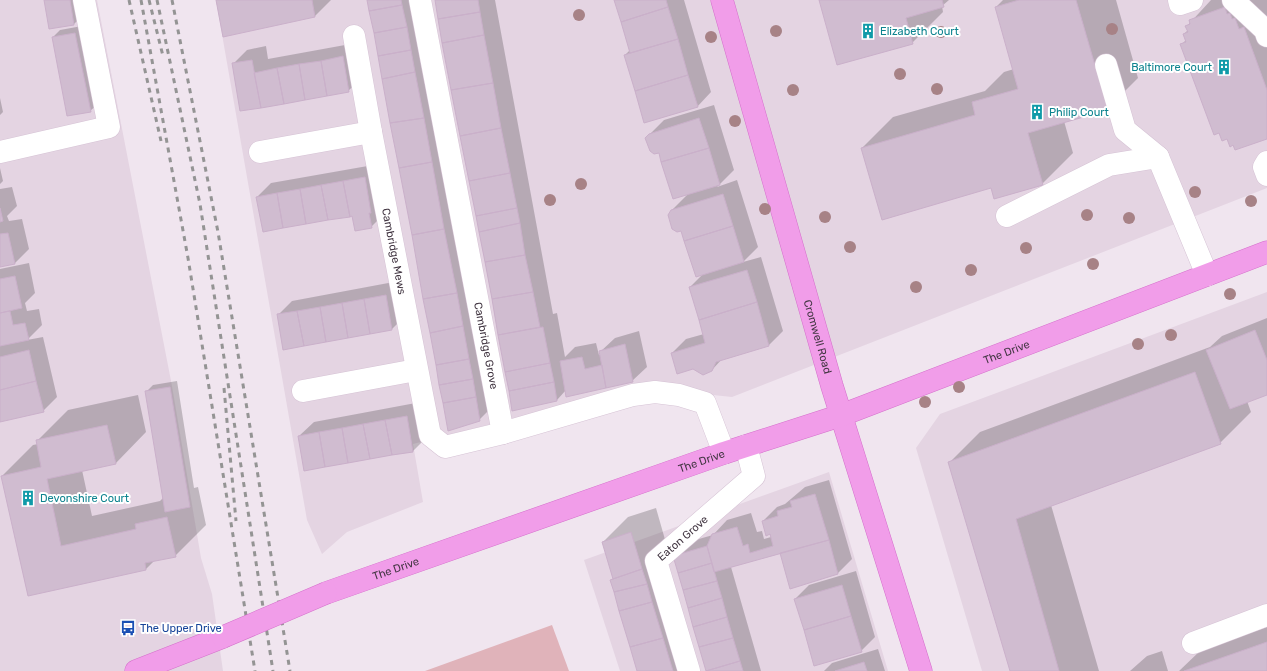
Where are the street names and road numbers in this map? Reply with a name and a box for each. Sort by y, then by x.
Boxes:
street label: Cambridge Mews [379,207,409,296]
street label: Cromwell Road [801,298,834,375]
street label: Cambridge Grove [471,301,500,390]
street label: The Drive [982,338,1031,367]
street label: The Drive [677,447,727,476]
street label: Eaton Grove [655,513,711,564]
street label: The Drive [371,555,421,583]

